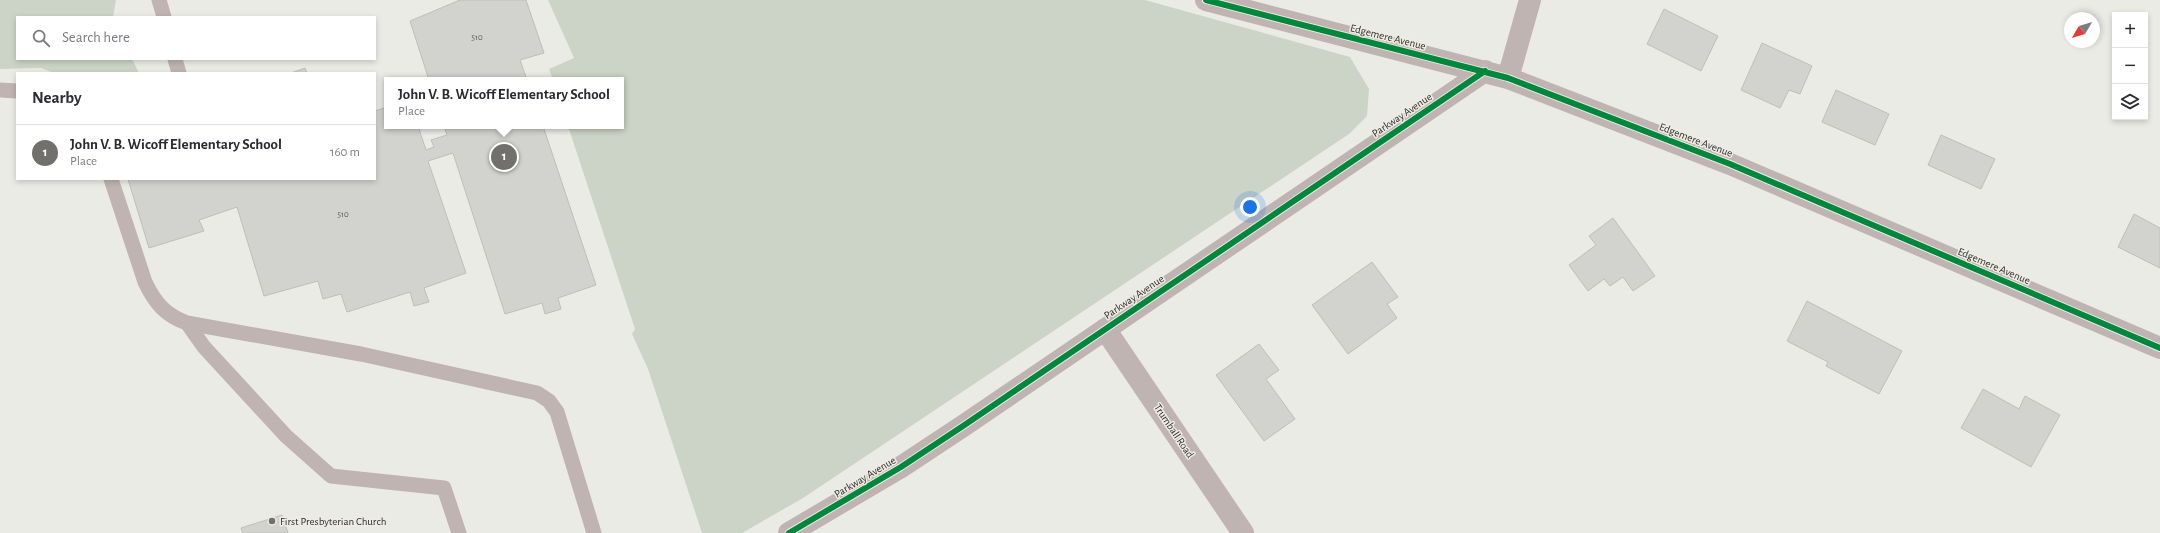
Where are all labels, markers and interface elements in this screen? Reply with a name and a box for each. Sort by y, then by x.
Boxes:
north arrow [2064,12,2100,48]
map controls [2112,12,2148,120]
button: + [2112,12,2148,48]
search box [16,16,376,60]
street label: Edgemere Avenue [1349,22,1427,52]
icon: search [30,27,52,49]
text: Search here [62,30,130,45]
house number: 510 [471,33,483,42]
button: − [2112,48,2148,84]
popup [384,77,624,129]
button: layers [2112,84,2148,120]
text: John V. B. Wicoff Elementary School [398,87,610,102]
text: Nearby [32,89,82,106]
street label: Parkway Avenue [1370,91,1434,139]
text: Place [398,105,425,118]
street label: Edgemere Avenue [1658,121,1734,159]
text: John V. B. Wicoff Elementary School [70,137,282,152]
pin: 1 [491,142,517,172]
text: 1 [43,146,47,159]
text: 160 m [330,146,360,159]
text: Place [70,155,97,168]
your location [1240,197,1260,217]
house number: 510 [337,210,349,219]
street label: Edgemere Avenue [1956,246,2032,286]
street label: Parkway Avenue [1102,273,1166,321]
street label: Trumball Road [1152,402,1196,460]
street label: Parkway Avenue [832,454,898,500]
marker: First Presbyterian Church [267,516,277,526]
place label: First Presbyterian Church [280,516,386,527]

